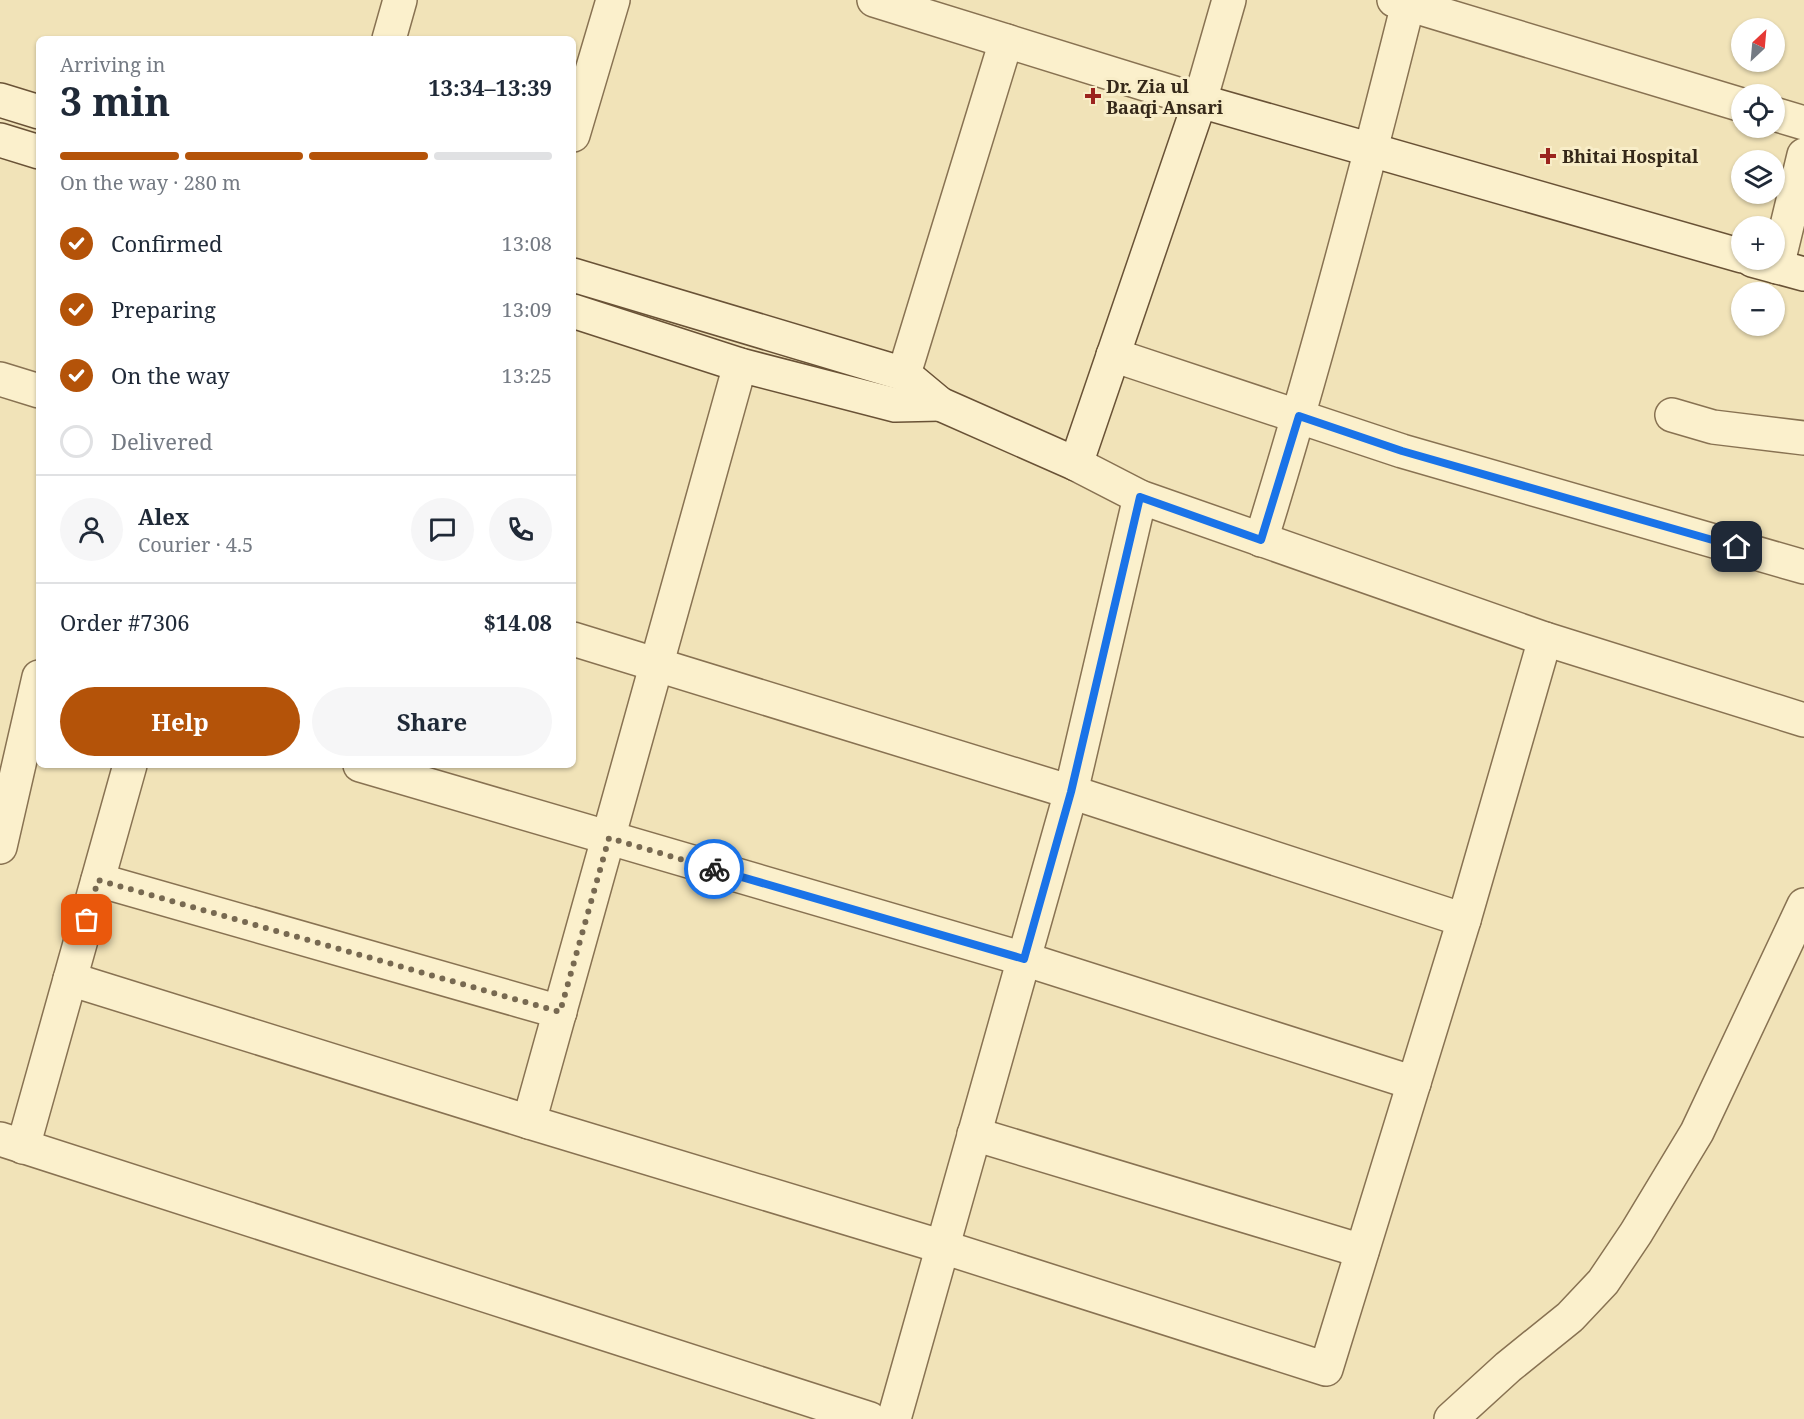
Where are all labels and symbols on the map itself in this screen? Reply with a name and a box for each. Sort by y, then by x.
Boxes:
north arrow [1731,18,1785,72]
place label: Dr. Zia ul Baaqi Ansari [1106,74,1224,119]
marker: Dr. Zia ul Baaqi Ansari [1084,87,1102,105]
place label: Bhitai Hospital [1562,144,1699,168]
marker: Bhitai Hospital [1539,147,1557,165]
pin [1711,521,1762,572]
courier [684,839,744,899]
pin [61,894,112,945]

